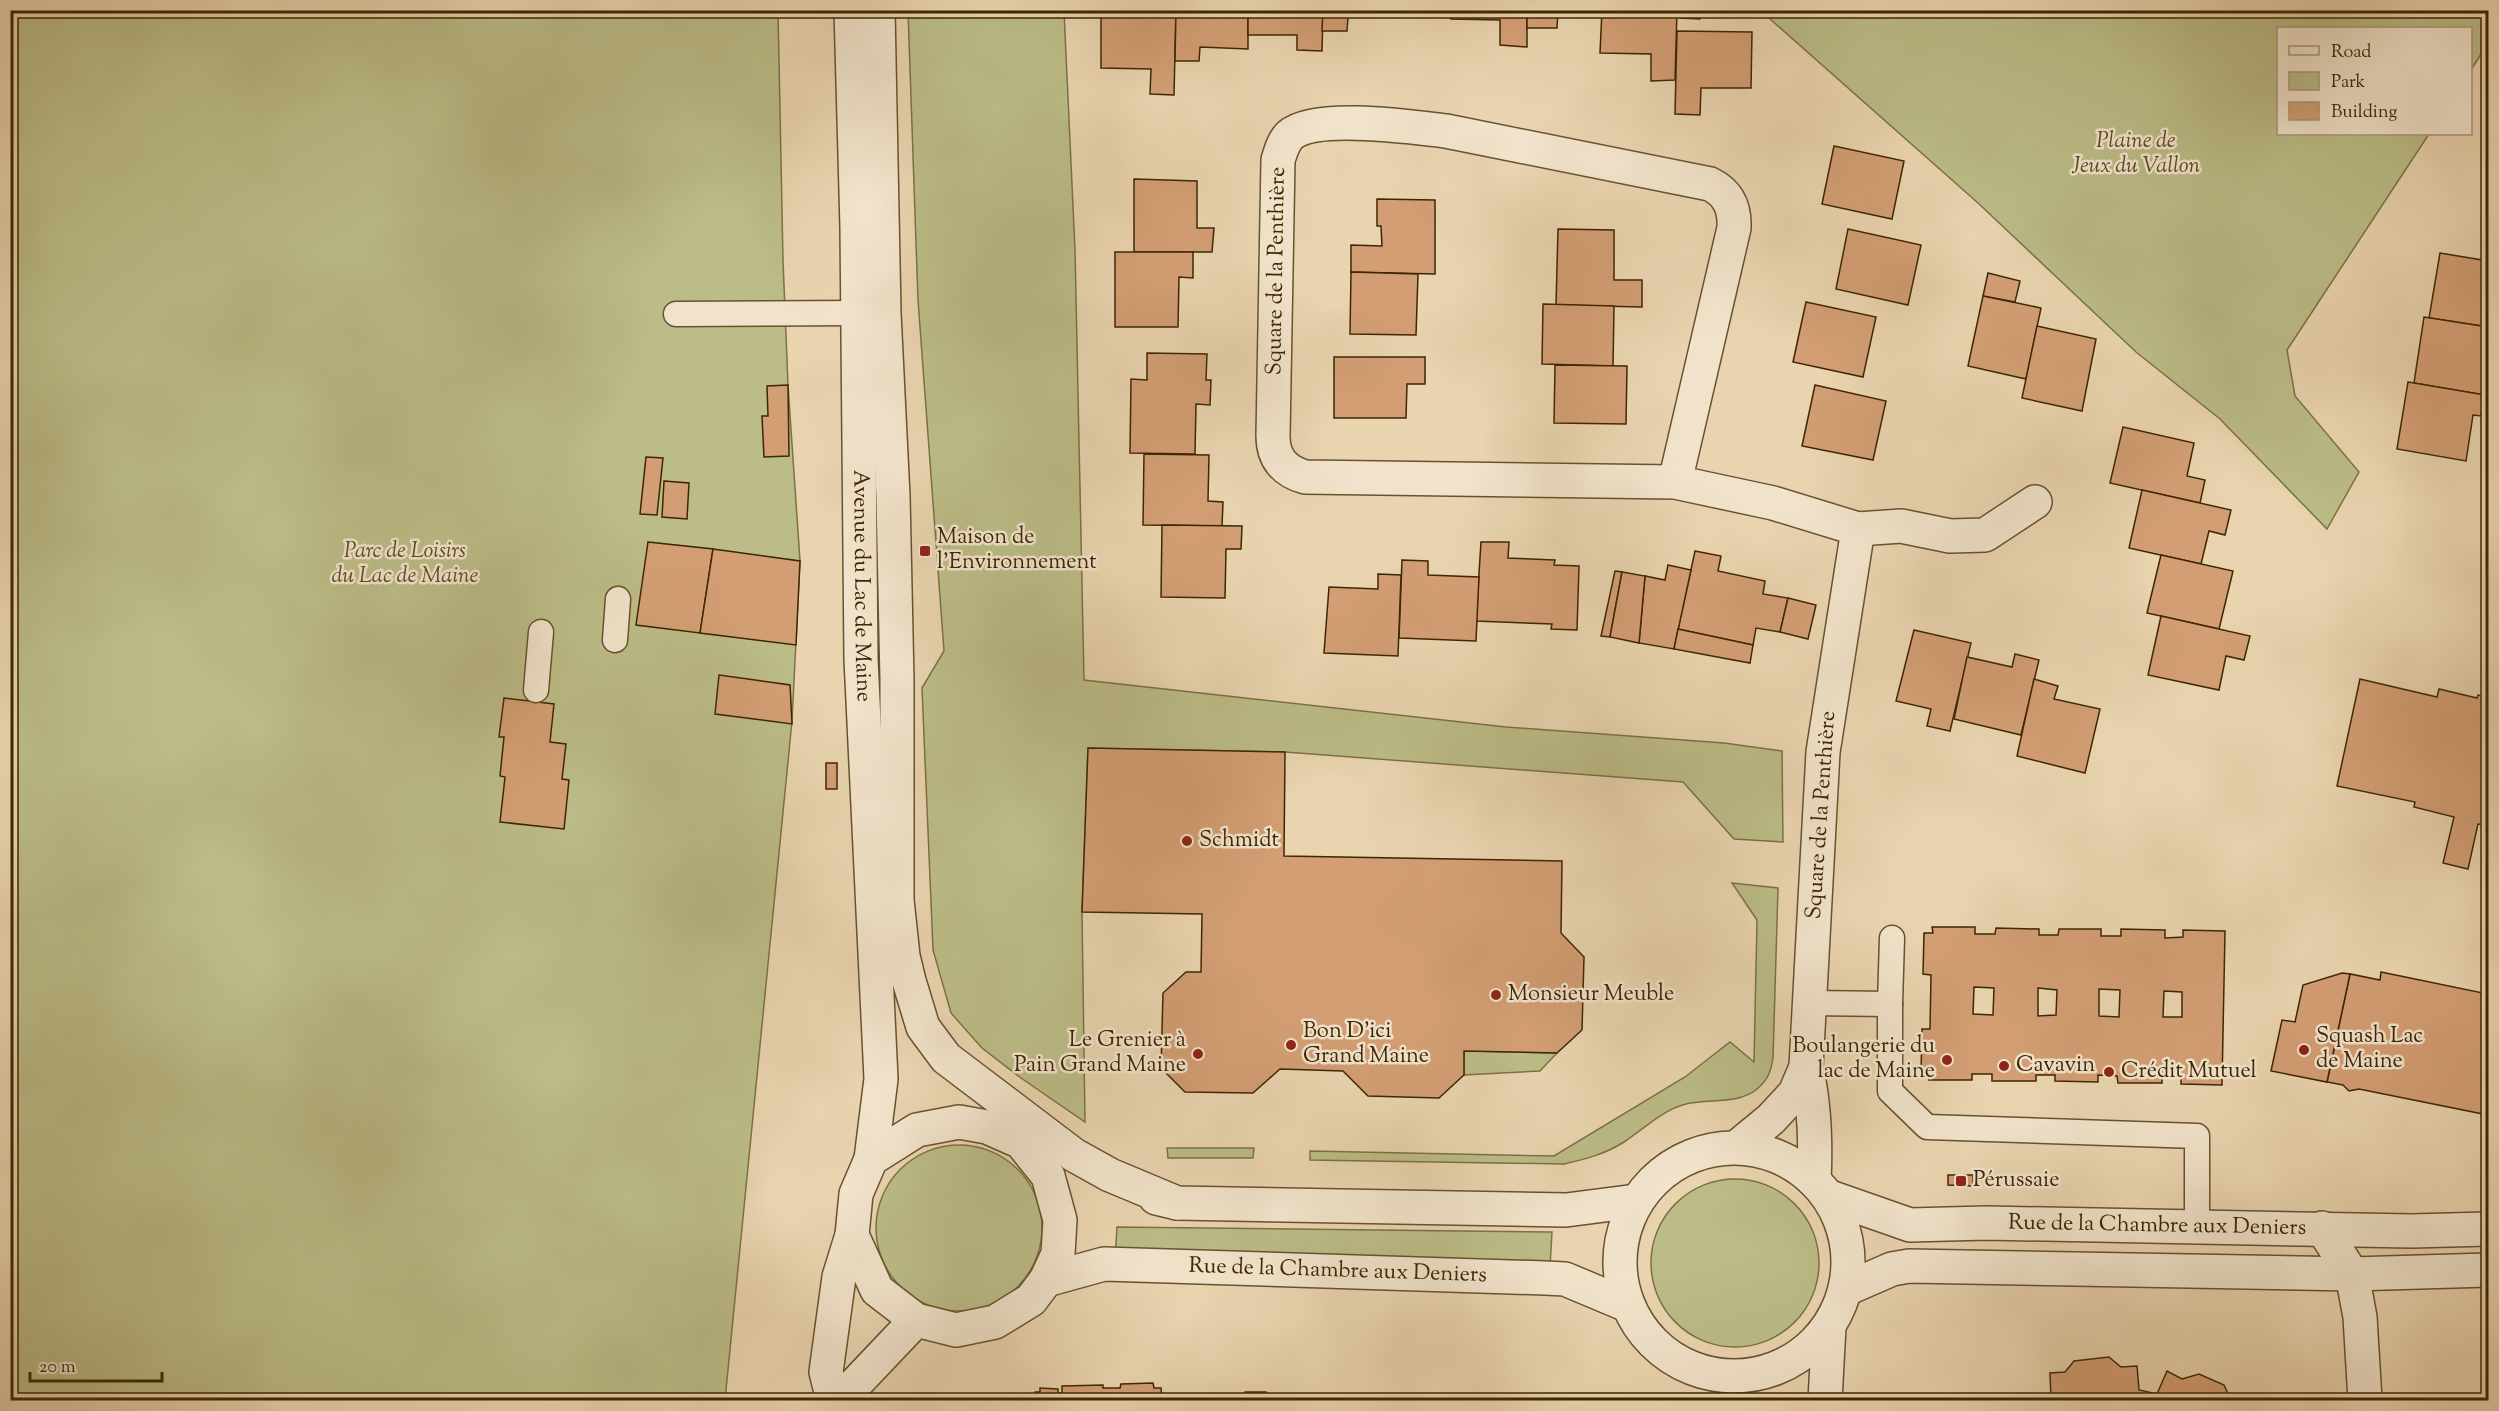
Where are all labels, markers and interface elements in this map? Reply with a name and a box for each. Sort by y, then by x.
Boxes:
legend [2277,27,2472,135]
text: Road [2331,40,2371,66]
text: Park [2331,70,2366,96]
text: Building [2331,100,2397,126]
park label: Plaine de Jeux du Vallon [2071,126,2200,183]
street label: Square de la Penthière [1259,166,1295,376]
street label: Avenue du Lac de Maine [843,470,879,703]
place label: Maison de l'Environnement [937,522,1097,579]
park label: Parc de Loisirs du Lac de Maine [332,536,478,593]
marker: Maison de l'Environnement [918,544,932,558]
street label: Square de la Penthière [1799,710,1845,920]
place label: Schmidt [1199,825,1279,857]
marker: Schmidt [1180,834,1194,848]
place label: Monsieur Meuble [1508,979,1674,1011]
marker: Monsieur Meuble [1489,988,1503,1002]
place label: Bon D'ici Grand Maine [1303,1016,1429,1073]
place label: Squash Lac de Maine [2316,1021,2423,1078]
place label: Le Grenier à Pain Grand Maine [1014,1025,1186,1082]
place label: Boulangerie du lac de Maine [1792,1031,1935,1088]
marker: Bon D'ici Grand Maine [1284,1038,1298,1052]
marker: Squash Lac de Maine [2297,1043,2311,1057]
marker: Le Grenier à Pain Grand Maine [1191,1047,1205,1061]
place label: Cavavin [2016,1050,2095,1082]
marker: Boulangerie du lac de Maine [1940,1053,1954,1067]
place label: Crédit Mutuel [2121,1056,2257,1088]
marker: Cavavin [1997,1059,2011,1073]
marker: Crédit Mutuel [2102,1065,2116,1079]
place label: Pérussaie [1973,1165,2059,1197]
marker: Pérussaie [1954,1174,1968,1188]
street label: Rue de la Chambre aux Deniers [2008,1207,2307,1245]
street label: Rue de la Chambre aux Deniers [1188,1251,1487,1292]
scale bar [30,1345,162,1383]
text: 20 m [39,1355,76,1381]

